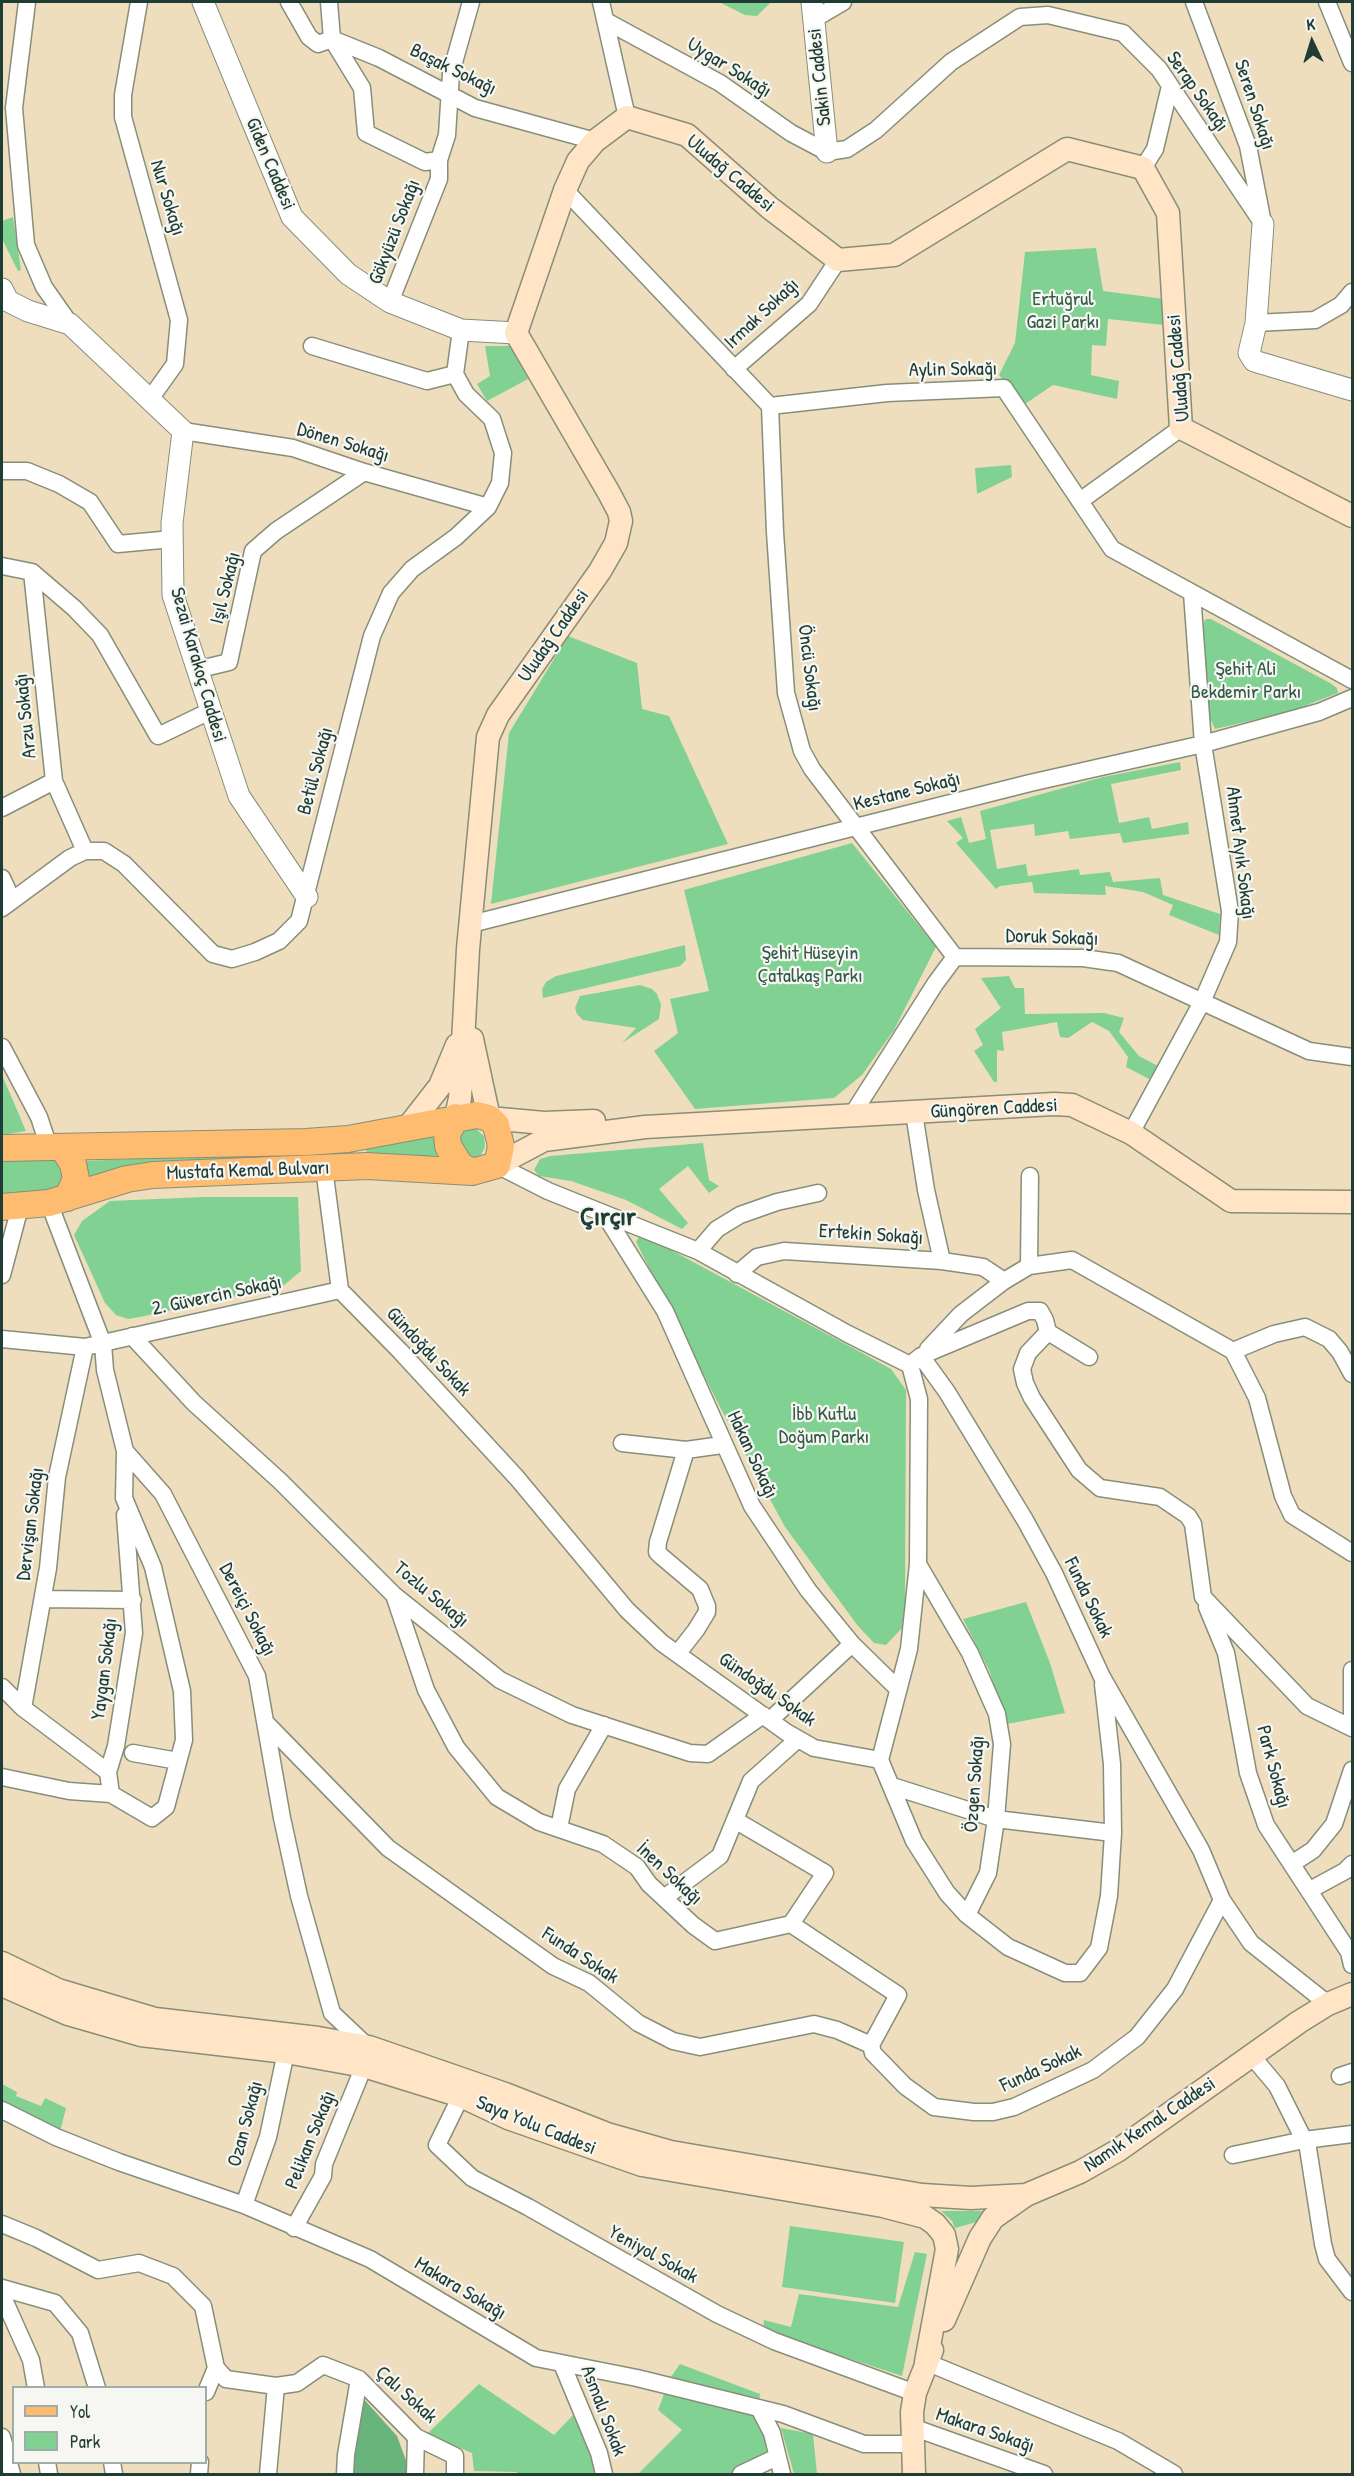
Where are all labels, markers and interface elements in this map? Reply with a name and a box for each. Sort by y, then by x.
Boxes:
north arrow [1282,12,1342,72]
text: K [1306,13,1316,35]
street label: Sakin Caddesi [803,27,837,127]
street label: Uygar Sokağı [682,33,776,103]
street label: Başak Sokağı [406,39,500,101]
street label: Serap Sokağı [1161,47,1233,137]
street label: Seren Sokağı [1228,57,1280,153]
street label: Giden Caddesi [240,114,300,214]
street label: Uludağ Caddesi [681,130,779,218]
street label: Nur Sokağı [144,157,190,239]
street label: Gökyüzü Sokağı [364,176,426,288]
street label: Irmak Sokağı [720,273,804,355]
park label: Ertuğrul Gazi Parkı [1026,288,1100,335]
street label: Uludağ Caddesi [1162,313,1196,423]
street label: Aylin Sokağı [909,357,997,383]
street label: Dönen Sokağı [294,418,392,468]
street label: Işıl Sokağı [205,549,247,627]
street label: Sezai Karakoç Caddesi [164,585,232,745]
street label: Uludağ Caddesi [513,585,595,687]
street label: Öncü Sokağı [792,623,826,713]
park label: Şehit Ali Bekdemir Parkı [1191,658,1301,705]
street label: Arzu Sokağı [10,672,42,760]
street label: Betül Sokağı [293,725,339,817]
street label: Kestane Sokağı [851,767,963,817]
street label: Ahmet Ayık Sokağı [1220,785,1260,921]
street label: Doruk Sokağı [1005,924,1099,952]
park label: Şehit Hüseyin Çatalkaş Parkı [757,942,863,989]
street label: Güngören Caddesi [930,1094,1058,1124]
street label: Mustafa Kemal Bulvarı [166,1156,330,1186]
district label: Çırçır [580,1202,636,1234]
street label: Ertekin Sokağı [818,1219,924,1251]
street label: 2. Güvercin Sokağı [150,1271,284,1321]
street label: Gündoğdu Sokak [381,1302,475,1402]
park label: İbb Kutlu Doğum Parkı [779,1403,869,1450]
street label: Hakan Sokağı [721,1407,783,1503]
street label: Dervişan Sokağı [12,1466,50,1582]
street label: Funda Sokak [1058,1554,1118,1642]
street label: Tozlu Sokağı [389,1557,473,1633]
street label: Dereiçi Sokağı [213,1559,281,1661]
street label: Yaygan Sokağı [87,1617,123,1721]
street label: Gündoğdu Sokak [714,1648,820,1732]
street label: Park Sokağı [1250,1723,1296,1811]
street label: Özgen Sokağı [960,1735,990,1833]
street label: İnen Sokağı [631,1837,707,1911]
street label: Funda Sokak [537,1922,623,1990]
street label: Funda Sokak [997,2040,1085,2098]
street label: Namık Kemal Caddesi [1080,2072,1220,2178]
street label: Ozan Sokağı [223,2078,269,2170]
street label: Pelikan Sokağı [280,2087,342,2193]
street label: Saya Yolu Caddesi [472,2091,600,2161]
street label: Yeniyol Sokak [604,2221,702,2289]
street label: Makara Sokağı [410,2252,510,2326]
street label: Çalı Sokak [370,2361,442,2429]
street label: Asmalı Sokak [575,2362,631,2460]
legend [12,2386,207,2464]
text: Yol [70,2399,90,2424]
street label: Makara Sokağı [933,2403,1037,2459]
text: Park [70,2429,100,2454]

